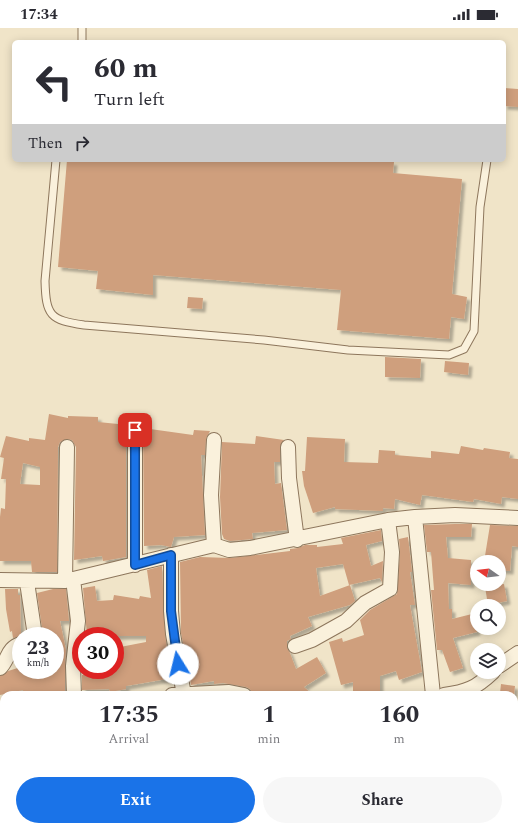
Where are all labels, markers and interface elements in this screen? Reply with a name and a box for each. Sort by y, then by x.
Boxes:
text: 17:34 [20,3,58,26]
text: 60 m [94,47,158,90]
icon: left [28,56,80,108]
text: Turn left [94,86,165,113]
text: Then [28,132,63,155]
icon: right [71,132,93,154]
pin [118,413,152,447]
icon: arrive [124,419,146,441]
north arrow [470,555,506,591]
map controls [470,555,506,679]
button: search [470,599,506,635]
speed limit sign: 30 [72,627,124,679]
text: 23 [27,633,49,663]
position arrow [157,643,199,685]
button: layers [470,643,506,679]
text: km/h [27,655,49,671]
text: 17:35 [99,697,159,733]
text: 1 [262,697,276,733]
text: 160 [379,697,419,733]
text: Arrival [109,729,149,749]
text: min [258,729,280,749]
text: m [394,729,405,749]
button: Exit [16,777,255,823]
button: Share [263,777,502,823]

